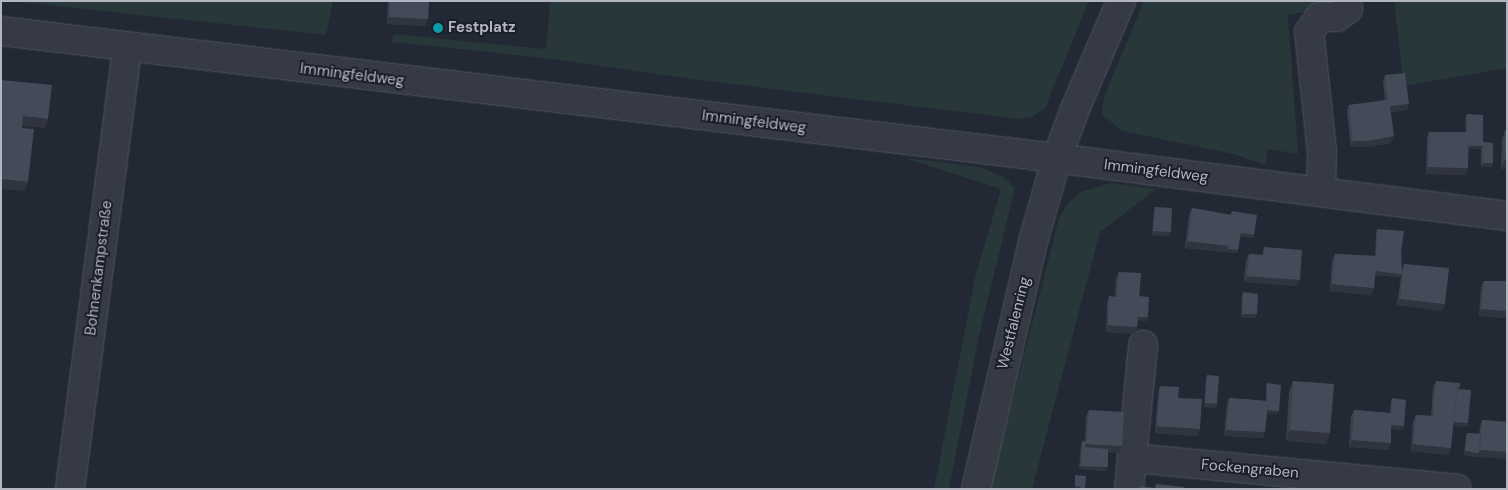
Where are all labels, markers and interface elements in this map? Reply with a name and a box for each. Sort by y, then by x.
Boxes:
place label: Festplatz [448,19,516,37]
marker: Festplatz [432,22,444,34]
street label: Immingfeldweg [299,60,405,90]
street label: Immingfeldweg [701,107,807,137]
street label: Immingfeldweg [1103,156,1209,186]
street label: Bohnenkampstraße [82,200,116,336]
street label: Westfalenring [994,275,1034,371]
street label: Fockengraben [1200,456,1300,482]

